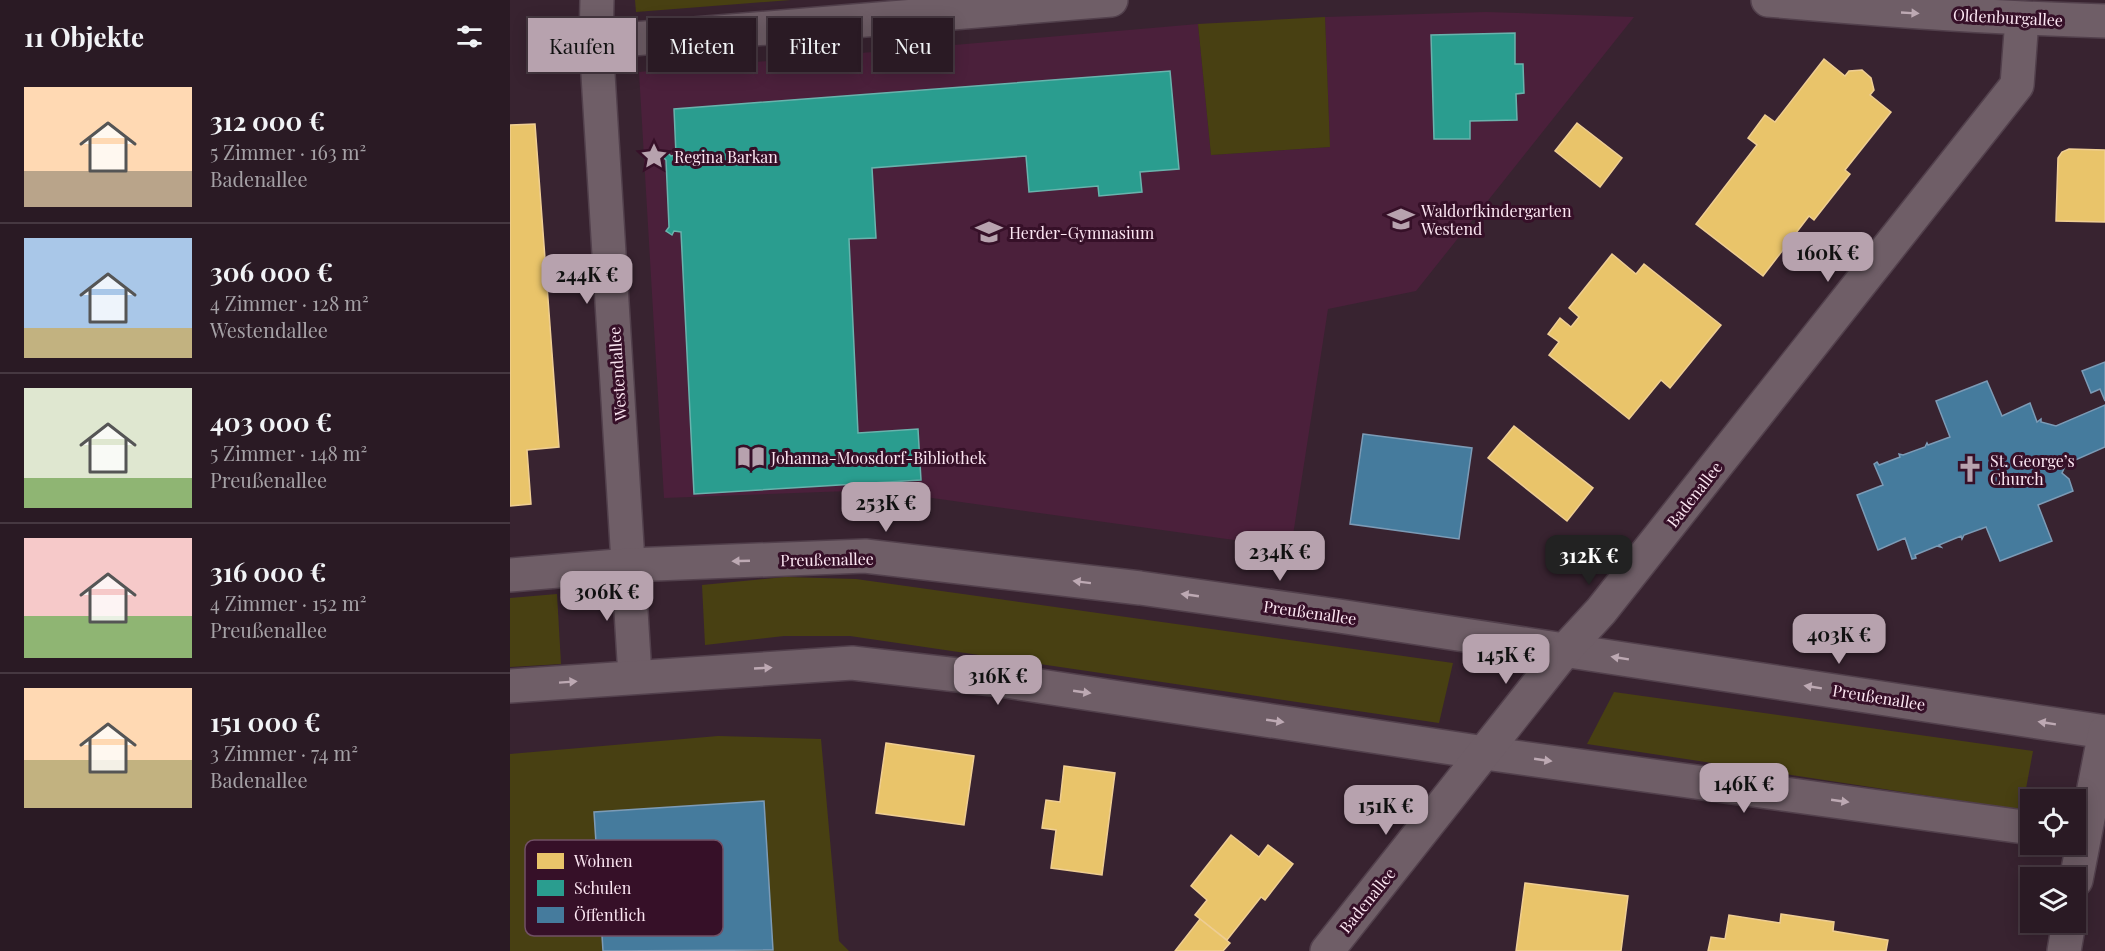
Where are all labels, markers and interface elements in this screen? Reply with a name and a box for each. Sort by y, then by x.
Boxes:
street label: Oldenburgallee [1953,4,2063,30]
one-way arrow [1901,8,1920,17]
chip: Kaufen [528,18,636,72]
chip: Mieten [648,18,756,72]
chip: Filter [768,18,861,72]
chip: Neu [873,18,953,72]
text: 11 Objekte [24,19,144,54]
icon: filters [453,20,486,53]
text: 312 000 € [210,103,325,138]
icon: home [72,111,144,183]
text: 5 Zimmer · 163 m² [210,138,366,165]
place icon: Regina Barkan [639,141,669,171]
place label: Regina Barkan [674,146,778,167]
text: Badenallee [210,165,308,192]
place label: Waldorfkindergarten Westend [1420,200,1572,239]
school or university icon: Waldorfkindergarten Westend [1386,204,1416,234]
school or university icon: Herder-Gymnasium [974,217,1004,247]
place label: Herder-Gymnasium [1009,222,1154,243]
pin: 160K € [1779,232,1877,283]
text: 160K € [1796,238,1860,265]
text: 306 000 € [210,254,333,289]
pin: 244K € [538,254,636,305]
text: 244K € [555,260,619,287]
icon: home [72,262,144,334]
text: 4 Zimmer · 128 m² [210,289,369,316]
text: Westendallee [210,316,328,343]
street label: Westendallee [603,326,631,423]
text: 403 000 € [210,404,332,439]
icon: home [72,412,144,484]
text: 5 Zimmer · 148 m² [210,439,367,466]
library icon: Johanna-Moosdorf-Bibliothek [736,442,766,472]
place label: Johanna-Moosdorf-Bibliothek [770,447,987,468]
place label: St. George’s Church [1990,450,2075,489]
church icon: St. George’s Church [1955,454,1985,484]
street label: Badenallee [1662,457,1726,531]
text: Preußenallee [210,466,327,493]
pin: 253K € [837,482,935,533]
text: 253K € [856,488,916,515]
pin: 234K € [1231,531,1329,582]
pin: 312K € [1540,535,1638,586]
text: 234K € [1249,537,1311,564]
text: 312K € [1559,541,1619,568]
street label: Preußenallee [780,548,874,570]
text: 316 000 € [210,554,326,589]
one-way arrow [732,556,751,566]
icon: home [72,562,144,634]
pin: 306K € [558,571,656,622]
text: 306K € [574,577,640,604]
one-way arrow [1072,577,1091,586]
text: 4 Zimmer · 152 m² [210,589,367,616]
one-way arrow [1180,591,1199,600]
street label: Preußenallee [1262,595,1358,629]
pin: 403K € [1790,614,1888,665]
text: Preußenallee [210,616,327,643]
text: 403K € [1807,620,1871,647]
pin: 145K € [1457,634,1555,685]
text: 145K € [1477,640,1535,667]
one-way arrow [1611,653,1630,662]
pin: 316K € [949,655,1047,706]
text: 316K € [968,661,1028,688]
one-way arrow [753,663,772,672]
one-way arrow [559,677,578,686]
street label: Preußenallee [1831,679,1927,715]
one-way arrow [1803,682,1822,691]
one-way arrow [1072,688,1091,697]
text: 151 000 € [210,704,321,739]
icon: home [72,712,144,784]
one-way arrow [1265,717,1284,726]
one-way arrow [2038,718,2057,727]
text: 3 Zimmer · 74 m² [210,739,358,766]
one-way arrow [1534,756,1553,765]
pin: 146K € [1695,763,1793,814]
text: Badenallee [210,766,308,793]
text: 146K € [1714,769,1774,796]
pin: 151K € [1337,785,1435,836]
map controls [2020,789,2086,933]
button: locate [2020,789,2086,855]
text: 151K € [1358,791,1414,818]
one-way arrow [1831,797,1850,806]
legend [525,840,723,936]
text: Wohnen [573,850,633,871]
street label: Badenallee [1334,863,1400,937]
button: layers [2020,867,2086,933]
text: Schulen [574,877,632,898]
text: Öffentlich [574,904,646,925]

